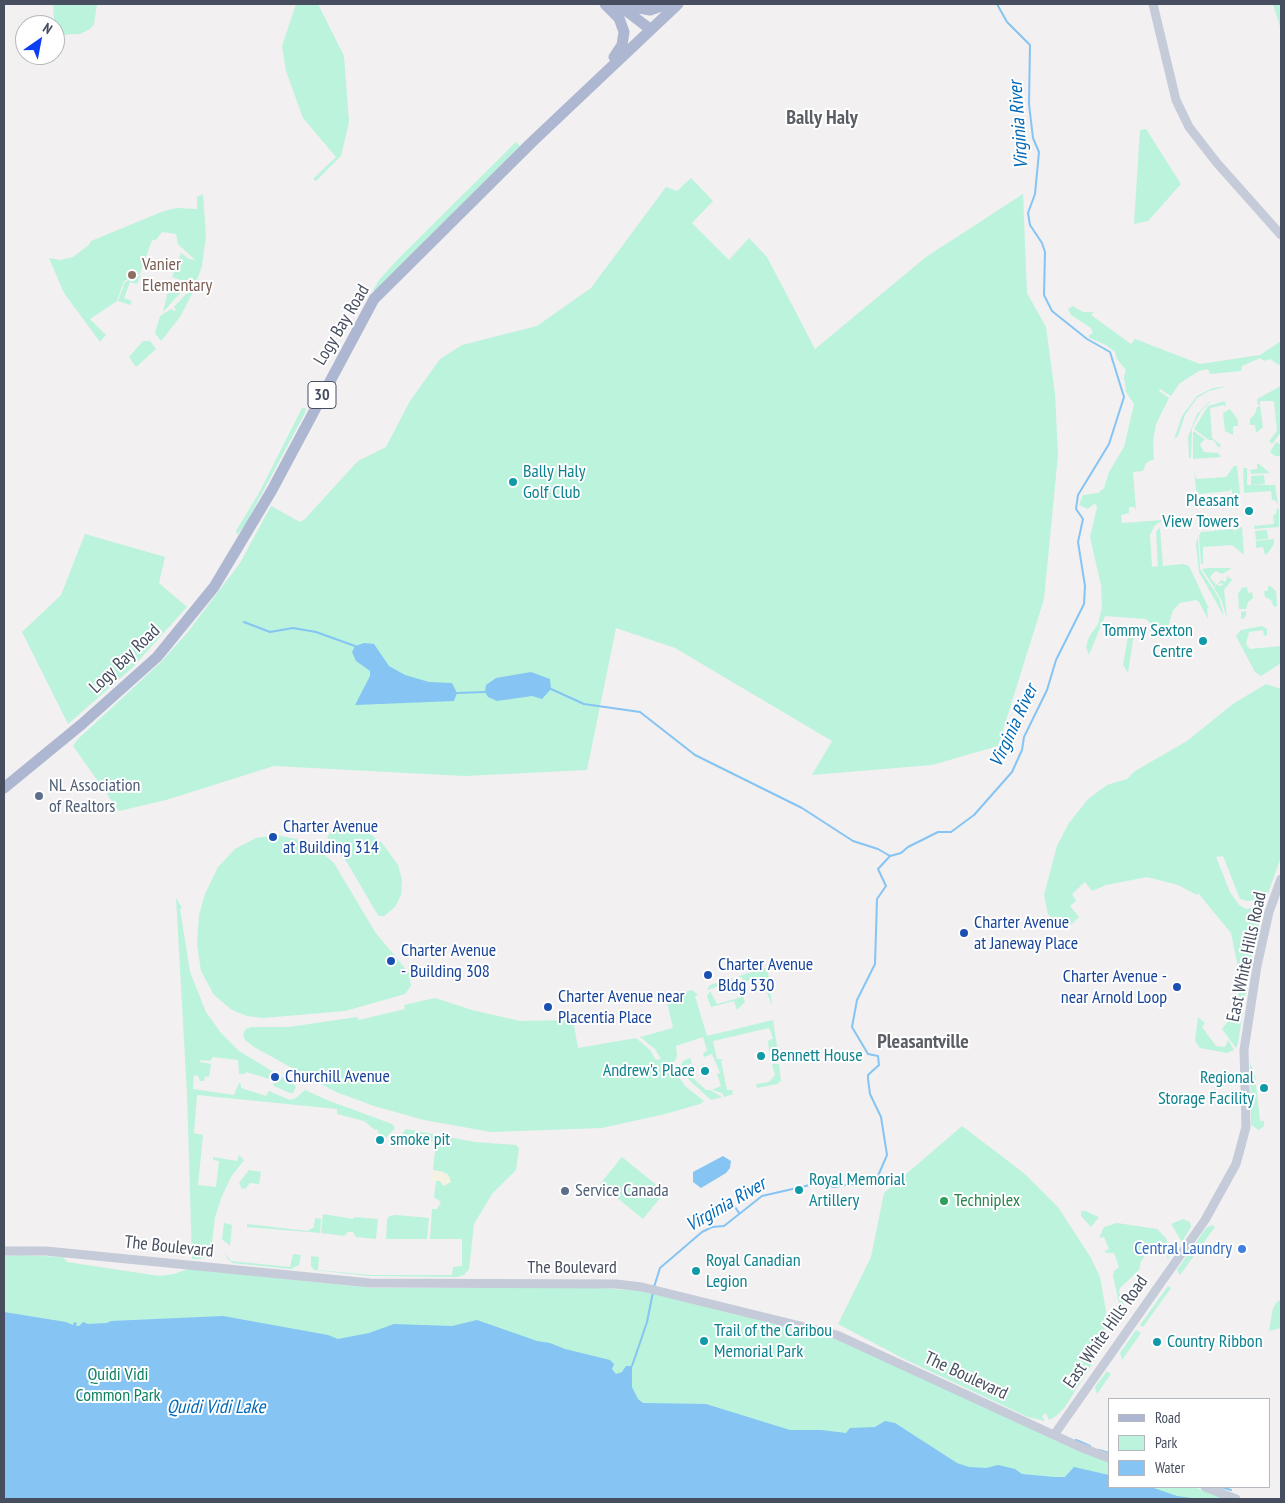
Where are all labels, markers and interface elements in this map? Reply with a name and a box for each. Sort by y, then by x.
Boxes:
north arrow [15,15,65,65]
text: N [40,19,56,38]
water label: Virginia River [1005,80,1033,170]
district label: Bally Haly [786,106,858,130]
place label: Vanier Elementary [142,254,212,296]
marker: Vanier Elementary [126,269,138,281]
street label: Logy Bay Road [310,281,374,369]
road number: 30 [308,382,336,408]
place label: Bally Haly Golf Club [523,461,585,504]
marker: Bally Haly Golf Club [507,476,519,488]
place label: Pleasant View Towers [1162,490,1239,532]
marker: Pleasant View Towers [1243,505,1255,517]
street label: Logy Bay Road [85,620,165,698]
place label: Tommy Sexton Centre [1102,620,1193,662]
marker: Tommy Sexton Centre [1197,635,1209,647]
water label: Virginia River [985,681,1043,771]
place label: NL Association of Realtors [49,775,140,818]
marker: NL Association of Realtors [33,790,45,802]
place label: Charter Avenue at Building 314 [283,816,379,859]
marker: Charter Avenue at Building 314 [267,831,279,843]
street label: East White Hills Road [1223,890,1271,1024]
place label: Charter Avenue at Janeway Place [974,912,1078,954]
marker: Charter Avenue at Janeway Place [958,927,970,939]
place label: Charter Avenue - Building 308 [401,940,496,982]
place label: Charter Avenue Bldg 530 [718,954,813,996]
marker: Charter Avenue - Building 308 [385,955,397,967]
place label: Charter Avenue - near Arnold Loop [1061,966,1167,1009]
marker: Charter Avenue Bldg 530 [702,969,714,981]
marker: Charter Avenue - near Arnold Loop [1171,981,1183,993]
place label: Charter Avenue near Placentia Place [558,986,685,1028]
marker: Charter Avenue near Placentia Place [542,1001,554,1013]
district label: Pleasantville [877,1030,969,1054]
place label: Bennett House [771,1045,863,1067]
marker: Bennett House [755,1050,767,1062]
place label: Andrew's Place [603,1060,695,1082]
marker: Andrew's Place [699,1065,711,1077]
place label: Churchill Avenue [285,1066,390,1088]
place label: Regional Storage Facility [1158,1067,1254,1110]
marker: Churchill Avenue [269,1071,281,1083]
marker: Regional Storage Facility [1258,1082,1270,1094]
place label: smoke pit [390,1129,450,1151]
marker: smoke pit [374,1134,386,1146]
place label: Royal Memorial Artillery [809,1169,905,1212]
water label: Virginia River [682,1173,770,1237]
place label: Service Canada [575,1180,669,1202]
marker: Royal Memorial Artillery [793,1184,805,1196]
marker: Service Canada [559,1185,571,1197]
place label: Techniplex [954,1190,1020,1212]
marker: Techniplex [938,1195,950,1207]
street label: The Boulevard [123,1232,215,1262]
place label: Central Laundry [1134,1238,1232,1260]
marker: Central Laundry [1236,1243,1248,1255]
place label: Royal Canadian Legion [706,1250,801,1292]
street label: The Boulevard [527,1257,617,1279]
marker: Royal Canadian Legion [690,1265,702,1277]
street label: East White Hills Road [1059,1272,1153,1392]
place label: Trail of the Caribou Memorial Park [714,1320,832,1362]
place label: Country Ribbon [1167,1331,1263,1353]
marker: Trail of the Caribou Memorial Park [698,1335,710,1347]
marker: Country Ribbon [1151,1336,1163,1348]
street label: The Boulevard [921,1347,1011,1405]
park label: Quidi Vidi Common Park [75,1364,161,1406]
water label: Quidi Vidi Lake [167,1397,265,1419]
legend [1108,1398,1270,1488]
text: Road [1155,1408,1181,1427]
text: Park [1155,1433,1177,1452]
text: Water [1155,1458,1185,1477]

